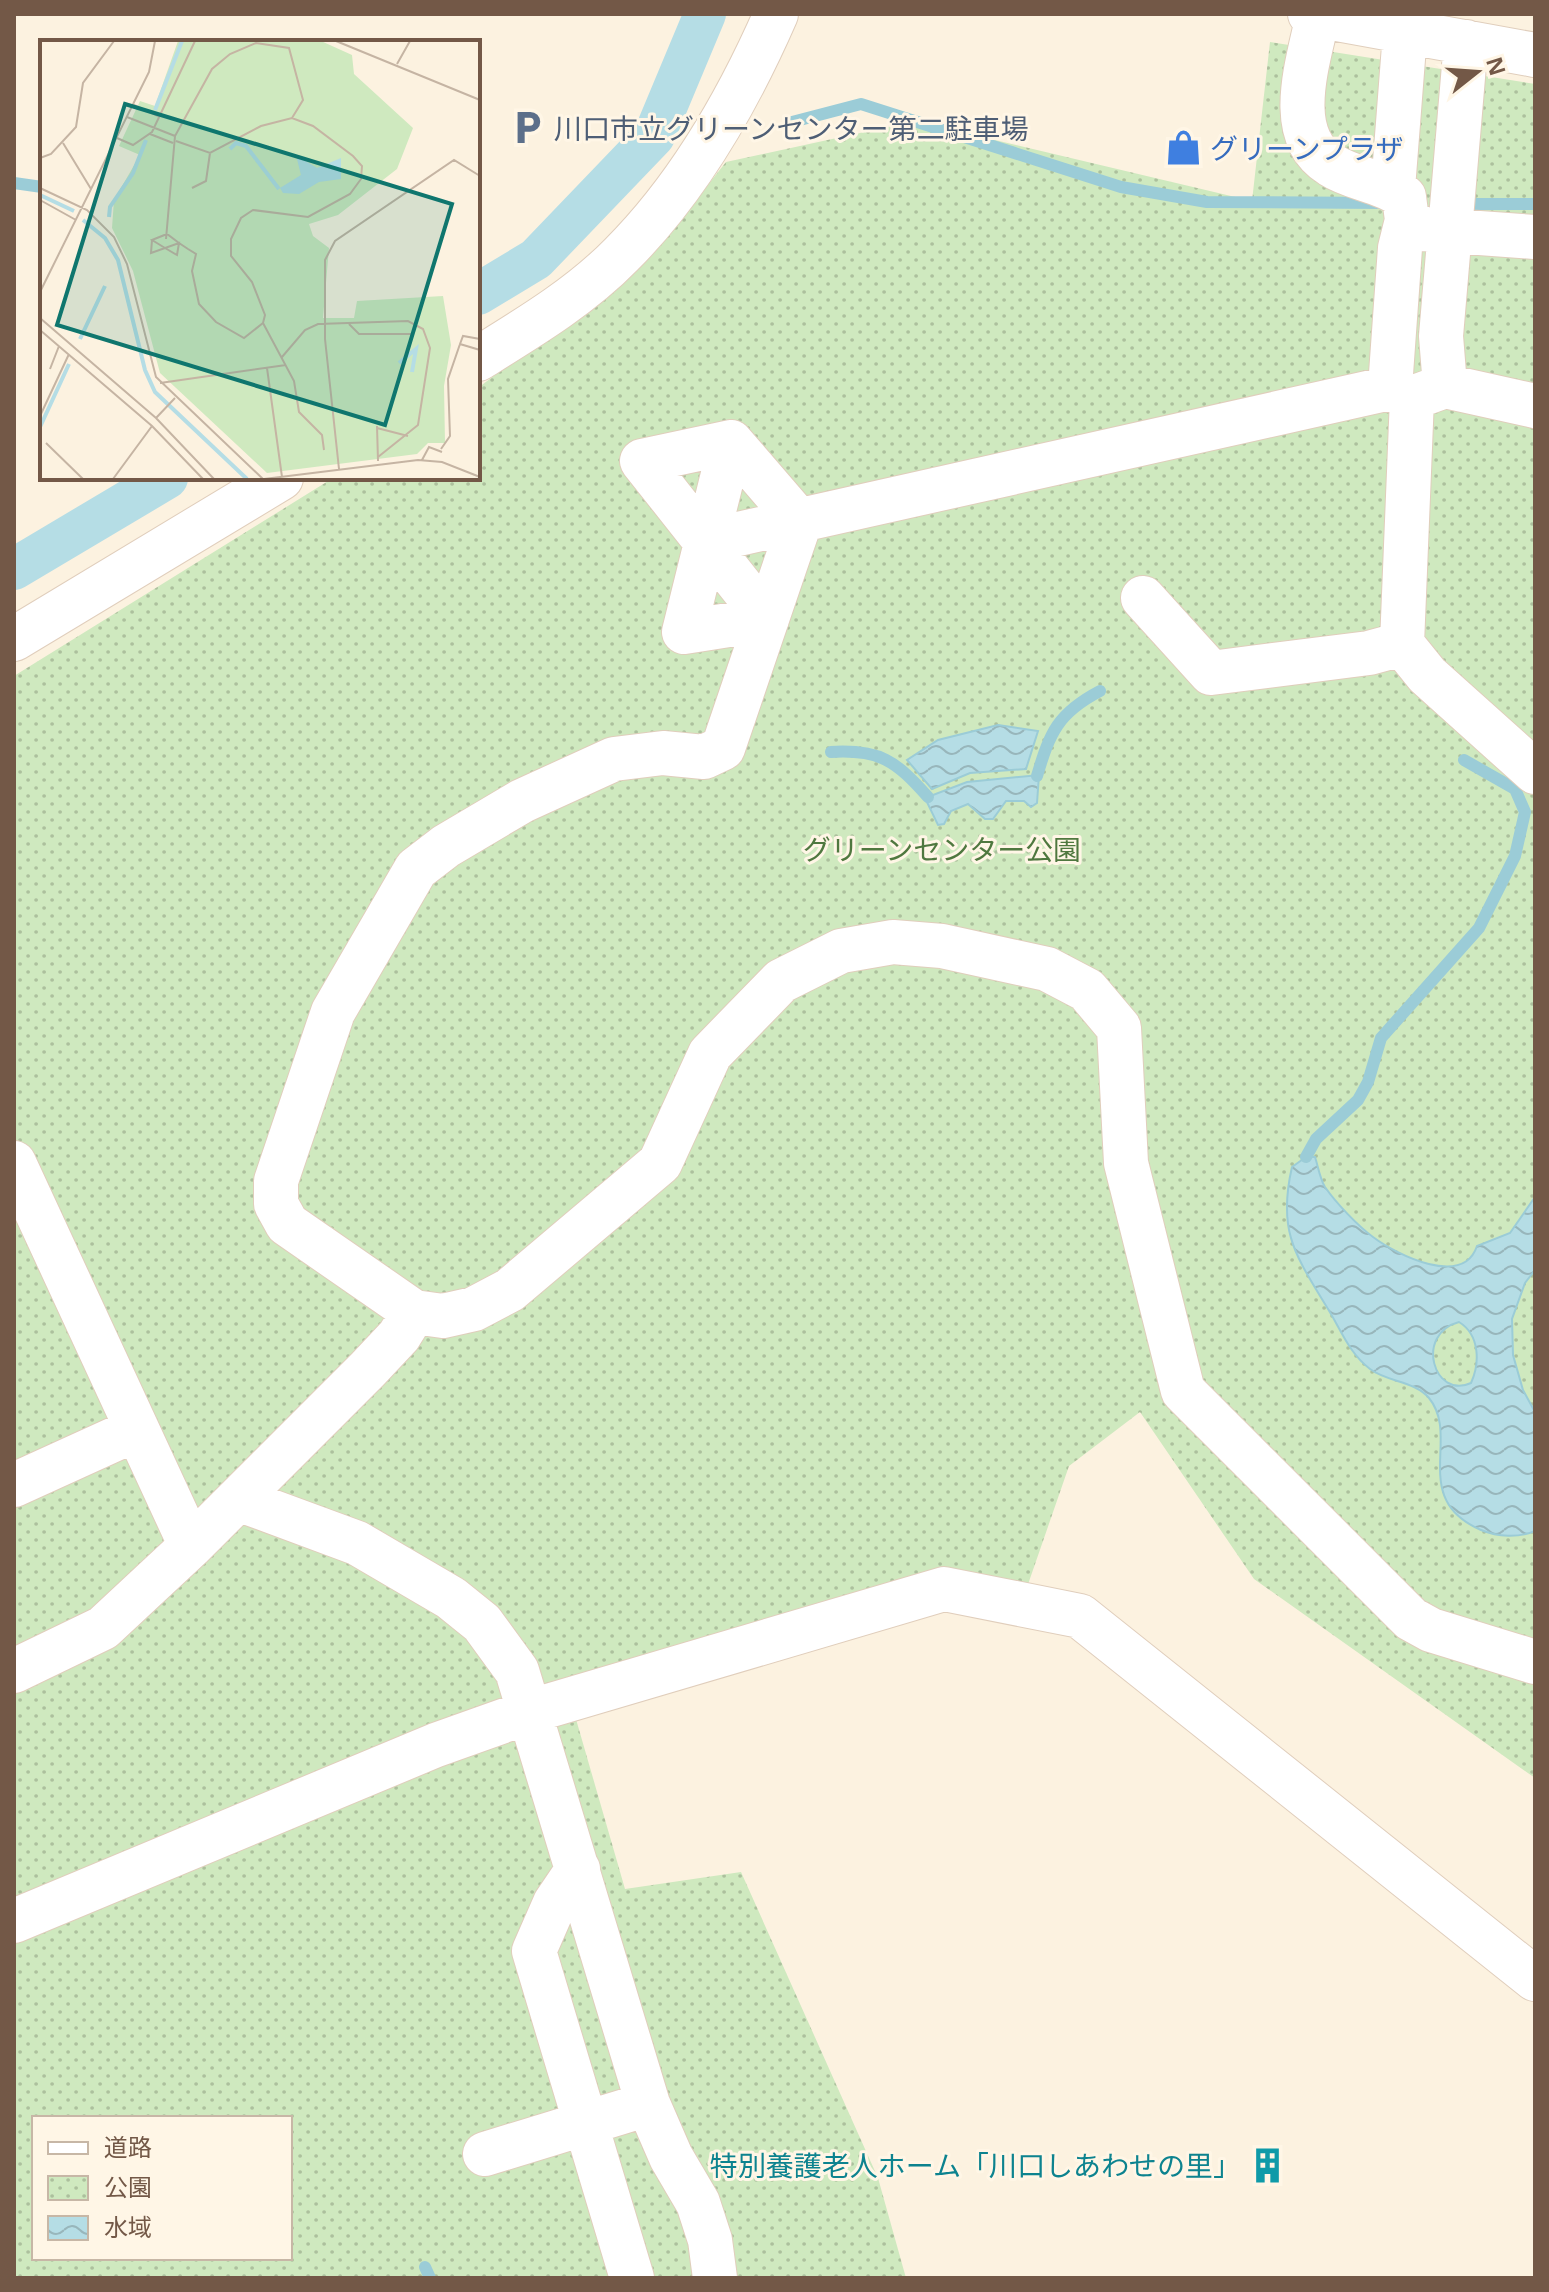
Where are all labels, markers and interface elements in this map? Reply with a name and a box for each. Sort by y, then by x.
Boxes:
north arrow [1437,32,1517,112]
inset map [40,40,480,480]
text: N [1480,53,1514,79]
parking icon: 川口市立グリーンセンター第二駐車場 [509,109,547,147]
place label: 川口市立グリーンセンター第二駐車場 [554,109,1029,147]
shop icon: グリーンプラザ [1165,129,1203,167]
place label: グリーンプラザ [1210,129,1404,167]
park label: グリーンセンター公園 [803,830,1081,868]
legend [32,2116,292,2260]
text: 道路 [104,2130,152,2163]
place label: 特別養護老人ホーム「川口しあわせの里」 [710,2146,1241,2184]
building icon: 特別養護老人ホーム「川口しあわせの里」 [1248,2146,1286,2184]
text: 公園 [104,2170,152,2203]
text: 水域 [104,2210,152,2243]

